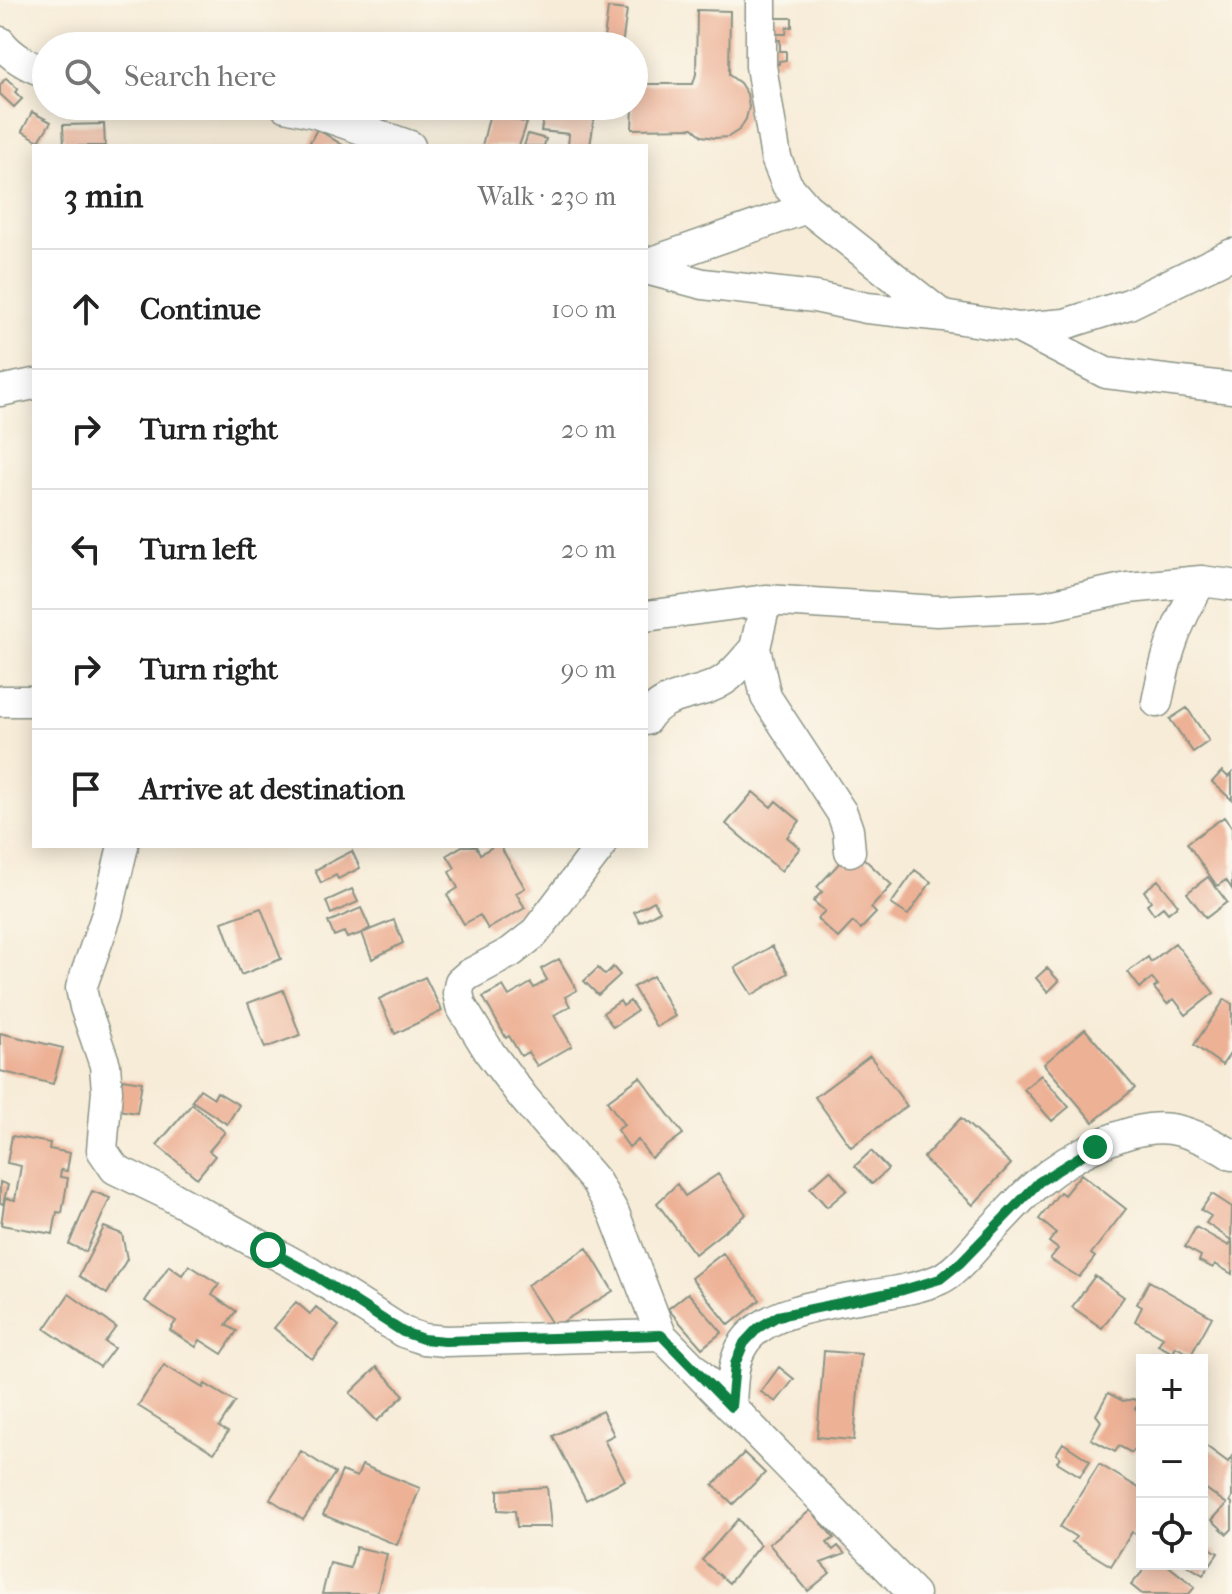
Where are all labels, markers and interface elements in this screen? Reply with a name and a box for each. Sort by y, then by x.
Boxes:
search box [32,32,648,120]
icon: search [60,54,104,98]
text: Search here [124,59,276,94]
text: 3 min [64,176,143,216]
text: Walk · 230 m [478,181,616,212]
icon: ahead [64,287,108,331]
text: Continue [140,292,261,327]
text: 100 m [551,294,616,325]
icon: right [64,407,108,451]
text: Turn right [140,412,278,447]
text: 20 m [561,414,616,445]
icon: left [64,527,108,571]
text: Turn left [140,532,257,567]
text: 20 m [561,534,616,565]
icon: right [64,647,108,691]
text: Turn right [140,652,278,687]
text: 90 m [561,654,616,685]
icon: arrive [64,767,108,811]
text: Arrive at destination [140,772,405,807]
route end [1077,1129,1113,1165]
route start [250,1232,286,1268]
map controls [1136,1354,1208,1570]
button: + [1136,1354,1208,1426]
button: − [1136,1426,1208,1498]
button: locate [1136,1498,1208,1570]

